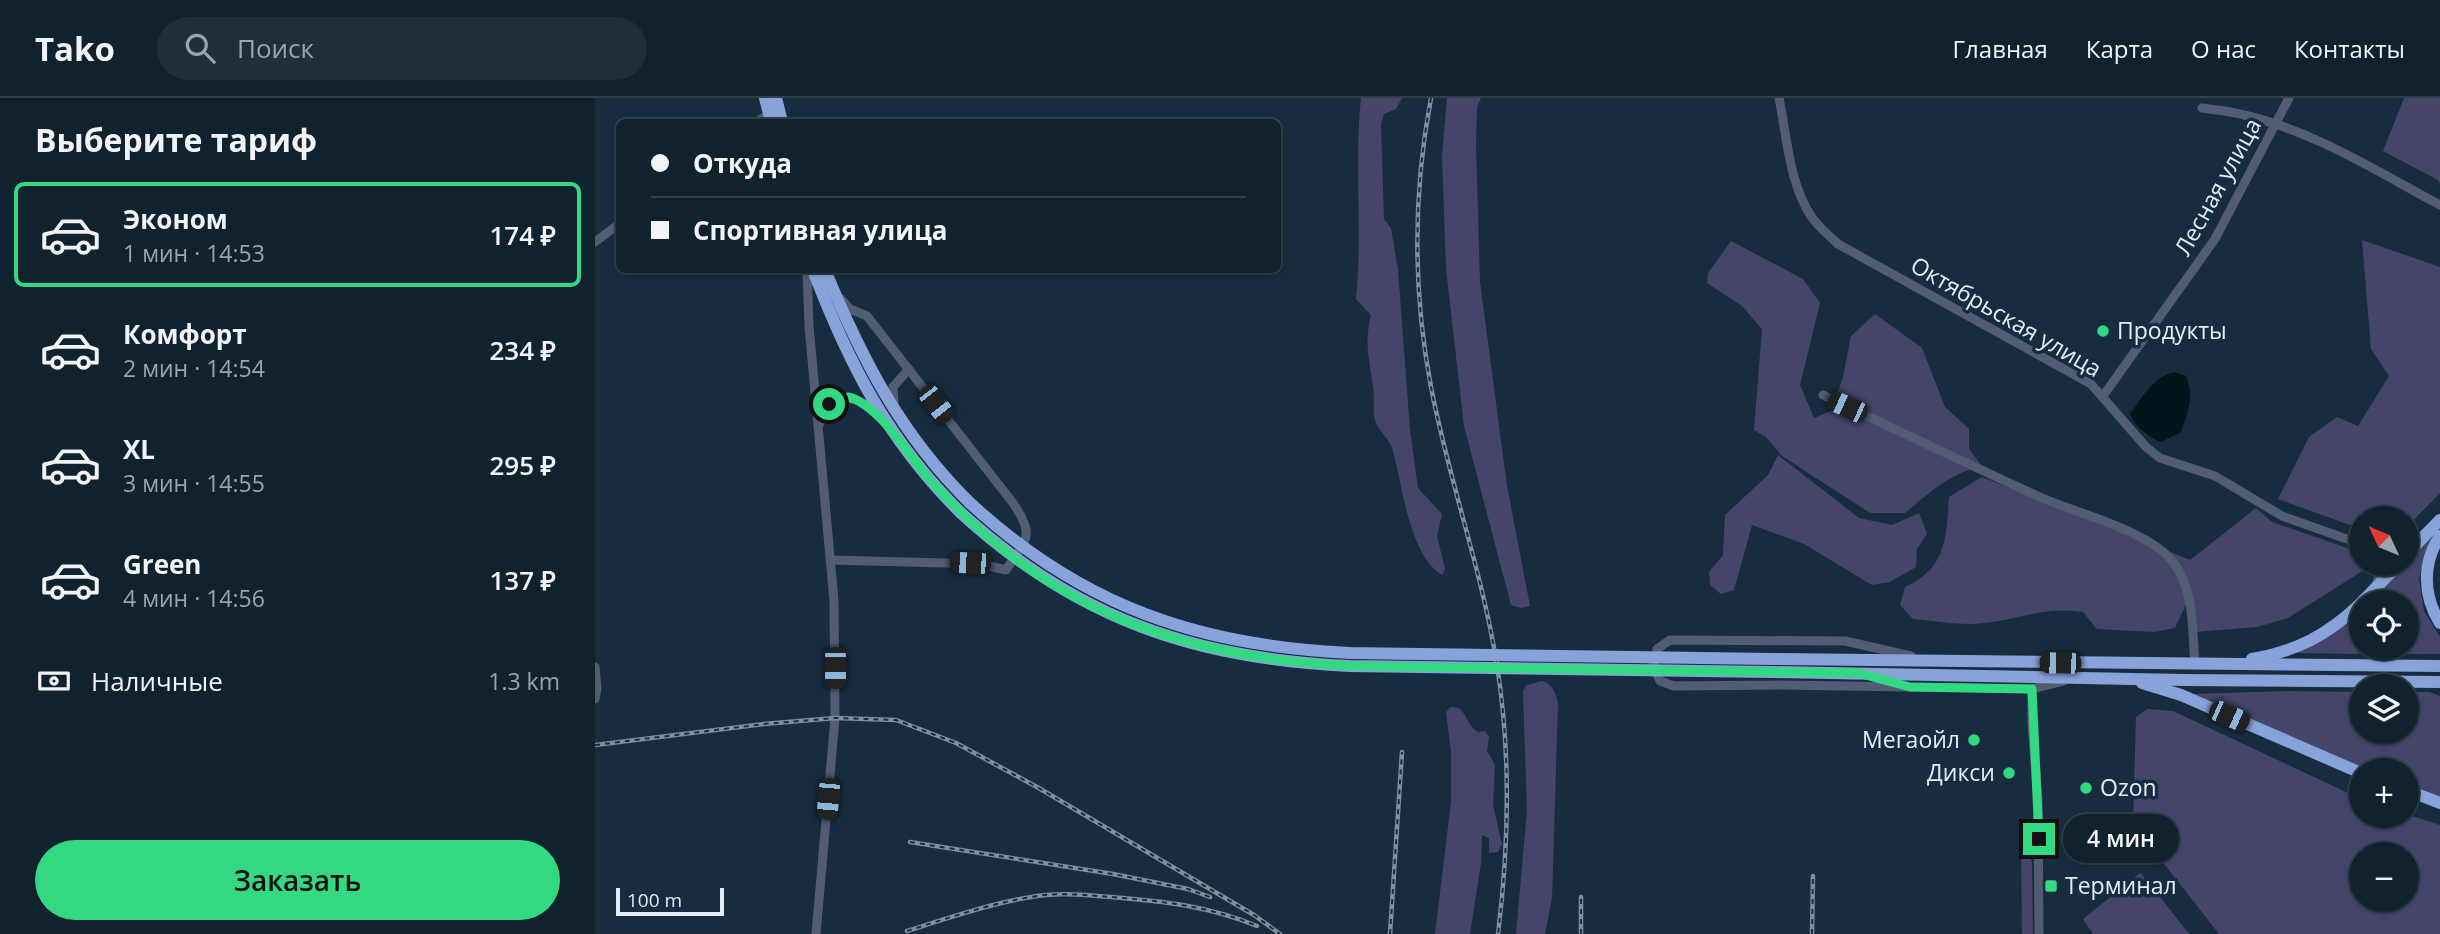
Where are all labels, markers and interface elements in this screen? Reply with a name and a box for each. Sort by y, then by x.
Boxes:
search box [157,17,647,80]
text: Tako [35,26,115,71]
icon: search [181,29,219,67]
text: Поиск [237,30,314,66]
text: Главная [1953,32,2048,65]
text: Карта [2086,32,2153,65]
text: О нас [2191,32,2256,65]
text: Контакты [2294,32,2405,65]
street label: Лесная улица [2166,112,2268,261]
text: Выберите тариф [35,118,317,161]
text: Откуда [693,145,792,181]
text: Эконом [123,201,228,237]
icon: car [39,203,102,266]
text: Спортивная улица [693,212,948,248]
text: 174 ₽ [490,217,556,253]
text: 1 мин · 14:53 [123,237,265,269]
street label: Октябрьская улица [1905,248,2108,384]
place label: Продукты [2117,314,2227,346]
text: Комфорт [123,316,247,352]
icon: car [39,318,102,381]
marker: Продукты [2095,323,2111,339]
text: 234 ₽ [490,332,556,368]
text: 2 мин · 14:54 [123,352,265,384]
car [915,381,958,427]
route start [813,388,845,420]
car [1824,389,1871,425]
text: XL [123,431,155,467]
icon: car [39,433,102,496]
text: 295 ₽ [490,447,556,483]
text: 3 мин · 14:55 [123,467,265,499]
north arrow [2349,506,2419,576]
map controls [2349,506,2419,912]
text: Green [123,546,201,582]
icon: car [39,548,102,611]
car [949,552,992,574]
text: 137 ₽ [490,562,556,598]
text: 4 мин · 14:56 [123,582,265,614]
button: locate [2349,590,2419,660]
car [825,647,846,689]
car [2039,652,2082,674]
icon: cash [35,662,73,700]
text: Наличные [91,663,223,699]
text: 1.3 km [488,665,560,697]
button: layers [2349,674,2419,744]
car [2206,698,2253,734]
place label: Мегаойл [1862,723,1960,755]
marker: Мегаойл [1966,732,1982,748]
place label: Дикси [1927,756,1995,788]
button: + [2349,758,2419,828]
marker: Дикси [2001,765,2017,781]
place label: Ozon [2100,771,2157,803]
car [816,777,841,821]
marker: Ozon [2078,780,2094,796]
callout: 4 мин [2063,814,2179,864]
text: 4 мин [2087,822,2155,854]
route end [2023,823,2055,855]
button: Заказать [35,840,560,920]
button: − [2349,842,2419,912]
place label: Терминал [2065,869,2177,901]
marker: Терминал [2043,878,2059,894]
scale bar [616,885,725,917]
text: 100 m [627,887,682,913]

